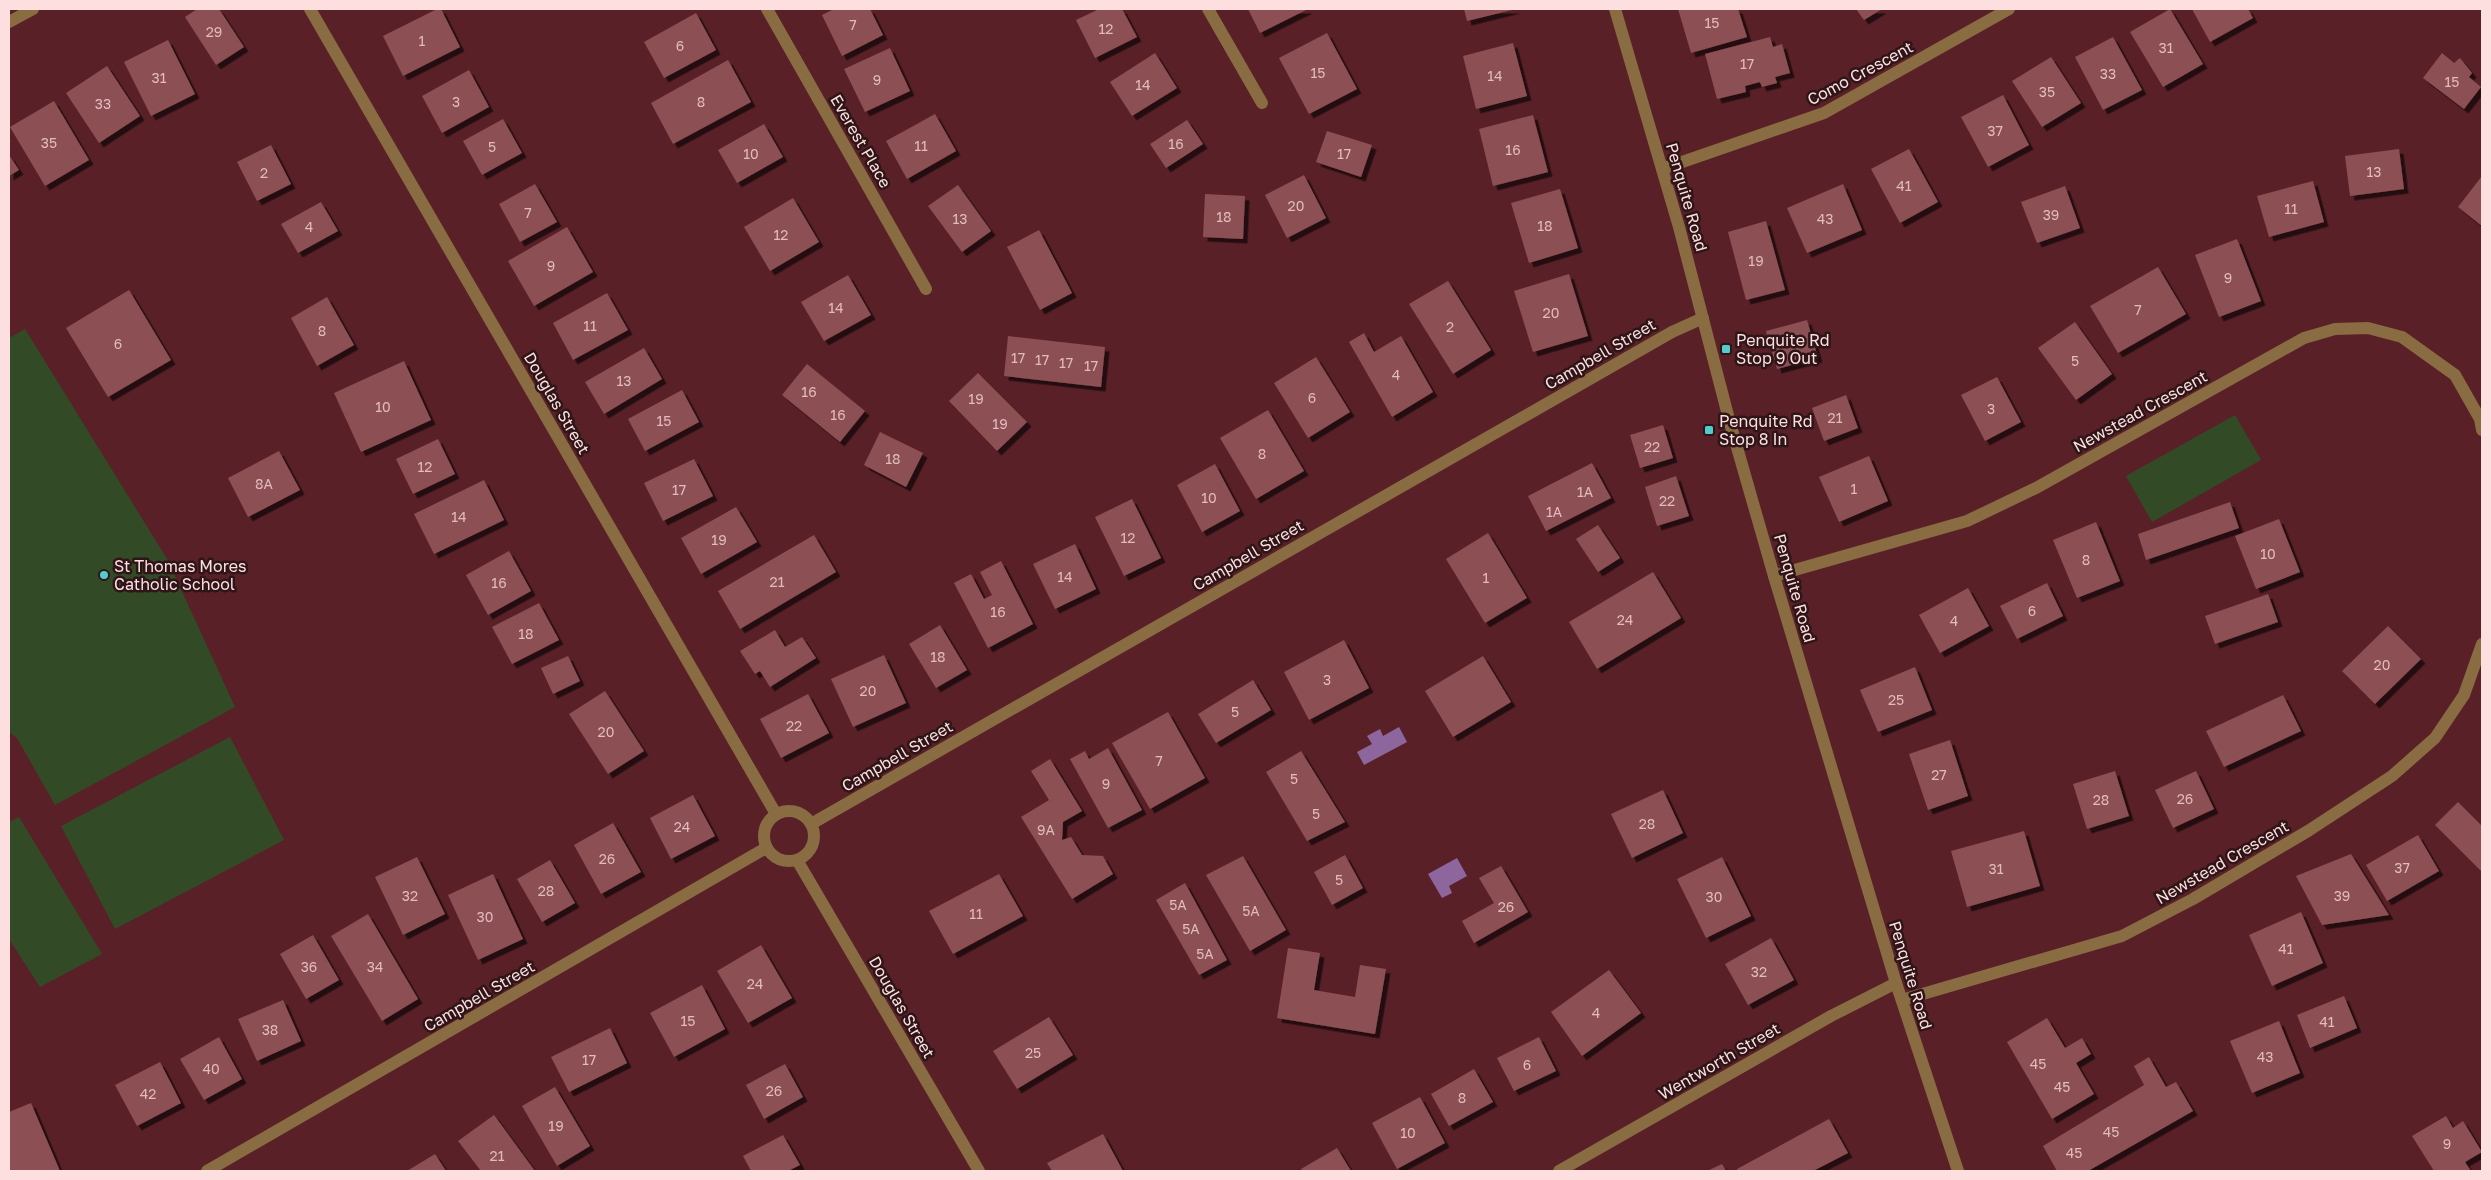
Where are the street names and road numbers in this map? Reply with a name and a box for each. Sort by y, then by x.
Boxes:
street label: Como Crescent [1804,37,1916,109]
street label: Everest Place [826,91,896,191]
street label: Penquite Road [1662,140,1712,254]
street label: Campbell Street [1541,314,1659,394]
street label: Douglas Street [520,348,594,458]
street label: Newstead Crescent [2070,366,2210,456]
street label: Campbell Street [1189,515,1307,595]
street label: Penquite Road [1770,531,1820,645]
street label: Campbell Street [838,716,956,796]
street label: Newstead Crescent [2152,816,2292,908]
street label: Penquite Road [1885,918,1937,1032]
street label: Douglas Street [865,952,939,1062]
street label: Campbell Street [420,956,538,1036]
street label: Wentworth Street [1655,1018,1783,1104]

